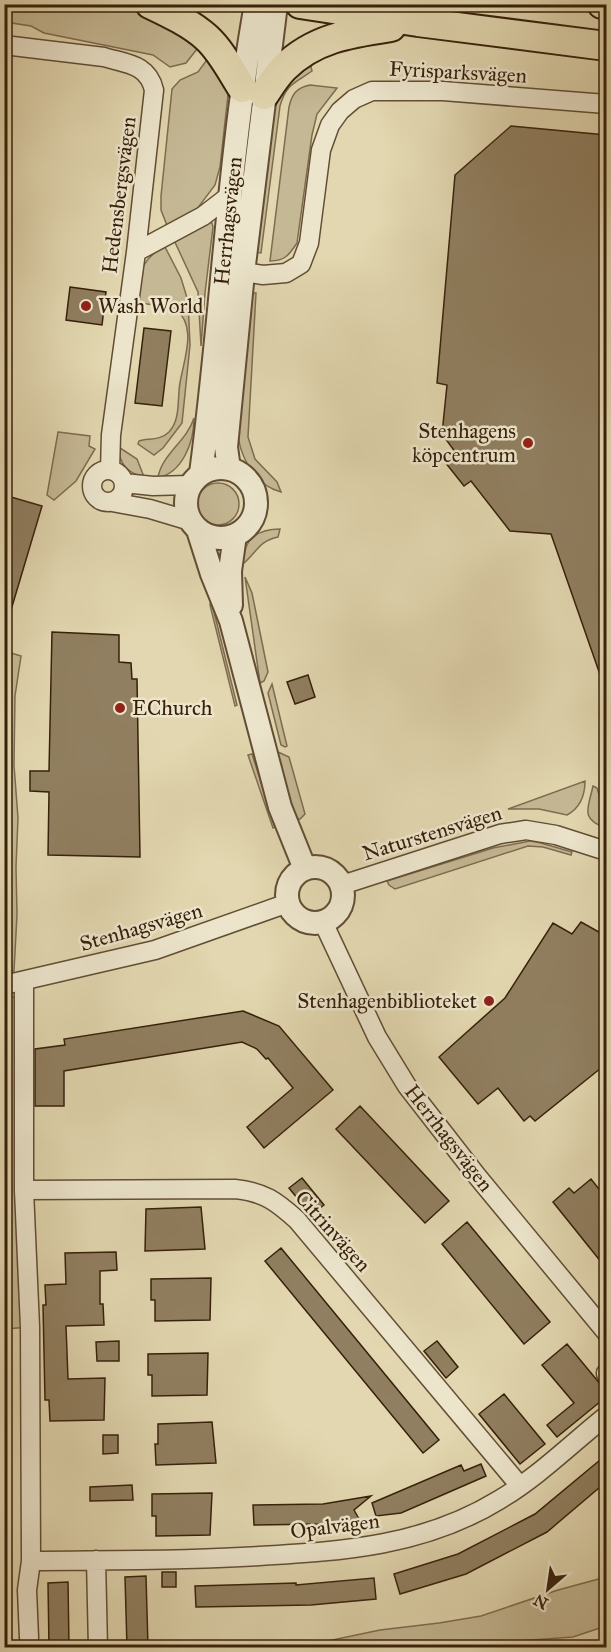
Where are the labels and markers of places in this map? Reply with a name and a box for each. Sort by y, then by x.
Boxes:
place label: Wash World [98,293,204,319]
marker: Wash World [79,299,93,313]
place label: Stenhagens köpcentrum [412,418,516,468]
marker: Stenhagens köpcentrum [521,436,535,450]
place label: EChurch [132,695,213,721]
marker: EChurch [113,701,127,715]
place label: Stenhagenbiblioteket [297,988,478,1014]
marker: Stenhagenbiblioteket [482,994,496,1008]

